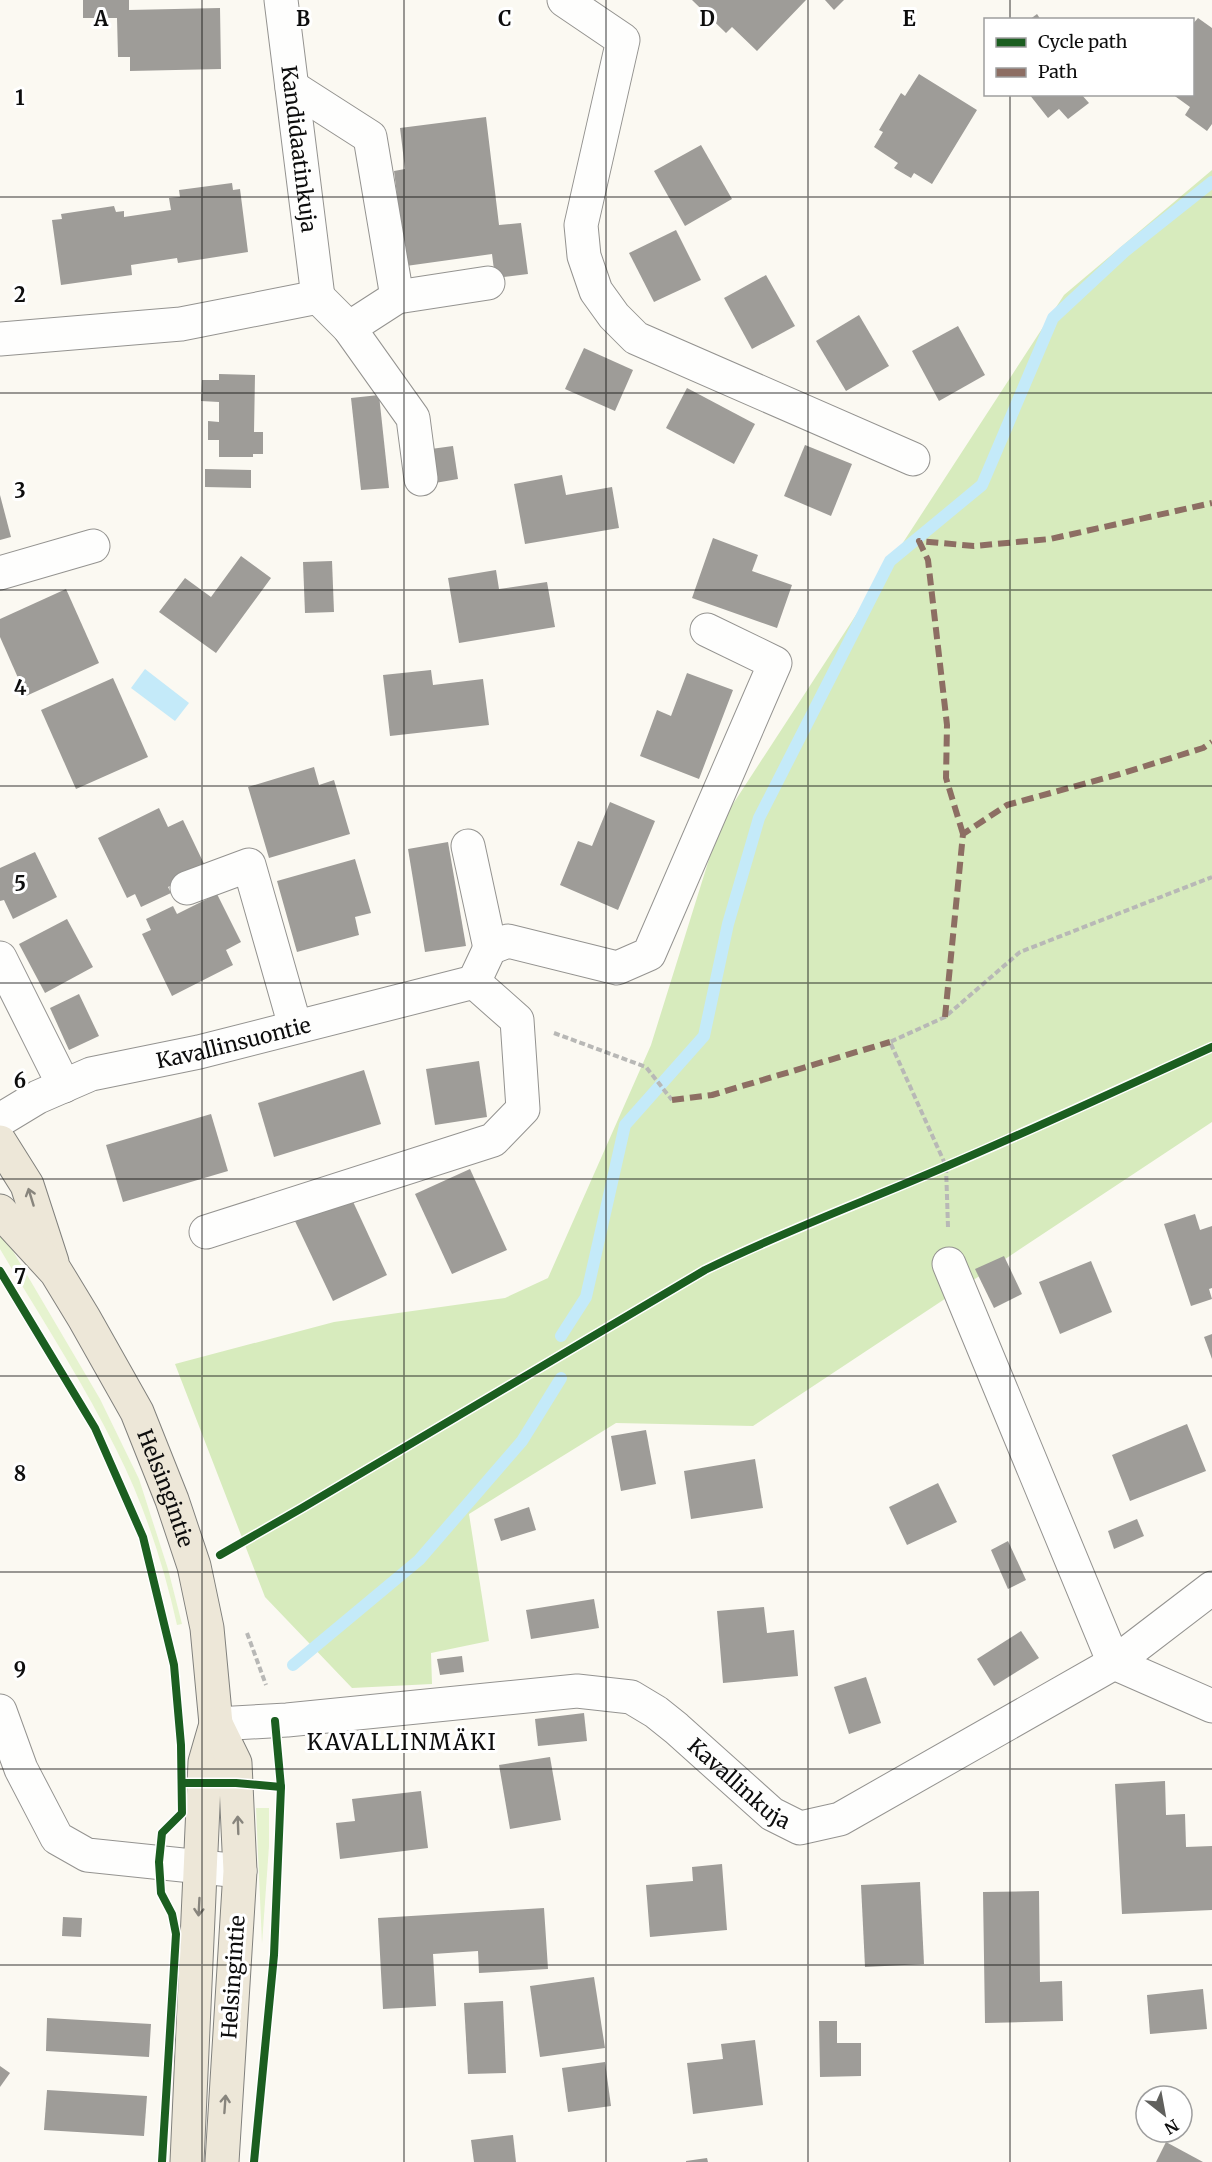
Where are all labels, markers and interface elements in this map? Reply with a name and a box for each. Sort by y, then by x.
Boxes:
text: A [93,6,109,31]
text: B [296,6,310,31]
text: C [498,6,512,31]
text: D [699,6,715,31]
text: E [902,6,916,31]
legend [984,18,1194,96]
text: Cycle path [1038,30,1128,53]
text: Path [1038,60,1078,83]
street label: Kandidaatinkuja [276,64,323,234]
text: 1 [15,85,25,110]
text: 2 [14,282,26,307]
text: 3 [14,478,26,503]
text: 4 [14,675,27,700]
text: 5 [14,871,26,896]
street label: Kavallinsuontie [154,1011,314,1074]
text: 6 [14,1068,26,1093]
one-way arrow [25,1188,36,1207]
text: 7 [14,1264,26,1289]
street label: Helsingintie [132,1425,200,1551]
text: 8 [14,1461,26,1486]
text: 9 [14,1657,26,1682]
district label: KAVALLINMÄKI [307,1728,497,1756]
street label: Kavallinkuja [683,1732,795,1834]
one-way arrow [232,1816,244,1836]
one-way arrow [193,1897,204,1917]
street label: Helsingintie [215,1914,251,2040]
north arrow [1134,2084,1194,2144]
one-way arrow [220,2094,231,2114]
text: N [1161,2115,1182,2139]

